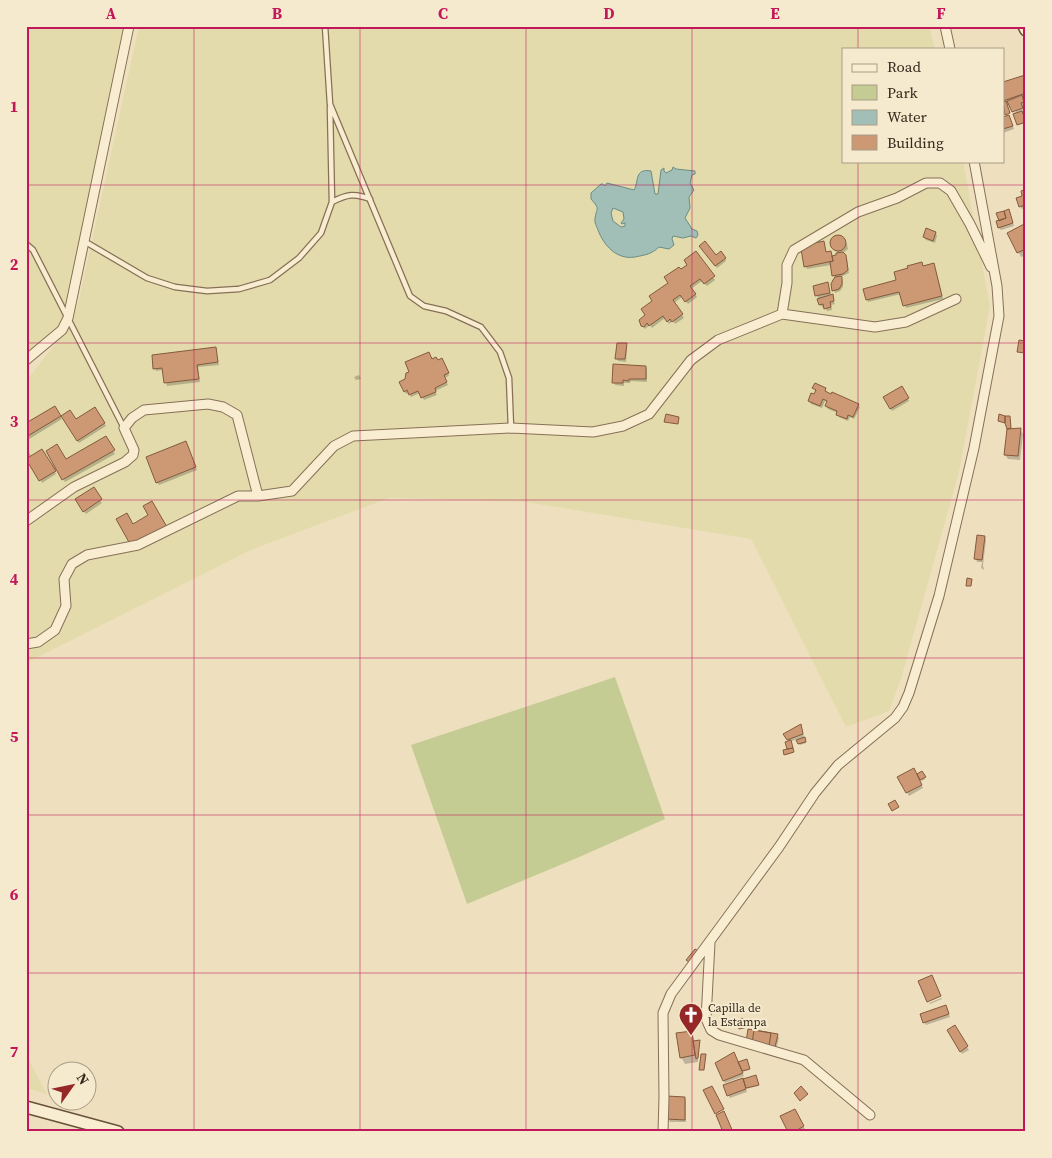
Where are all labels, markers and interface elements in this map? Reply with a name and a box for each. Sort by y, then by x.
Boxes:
text: A [106,2,117,24]
text: B [272,2,283,24]
text: C [438,2,448,24]
text: D [603,2,615,24]
text: E [770,2,780,24]
text: F [936,2,946,24]
legend [842,48,1004,162]
text: Road [887,56,921,77]
text: Park [887,82,919,103]
text: 1 [10,95,18,117]
text: Water [887,106,928,127]
text: Building [887,132,944,153]
text: 2 [10,253,19,275]
text: 3 [10,410,19,432]
text: 4 [10,568,19,590]
text: 5 [10,725,19,747]
text: 6 [10,883,19,905]
place label: Capilla de la Estampa [708,1000,767,1030]
church icon: Capilla de la Estampa [678,1002,704,1036]
text: 7 [10,1040,19,1062]
north arrow [48,1060,98,1110]
text: N [72,1069,94,1089]

